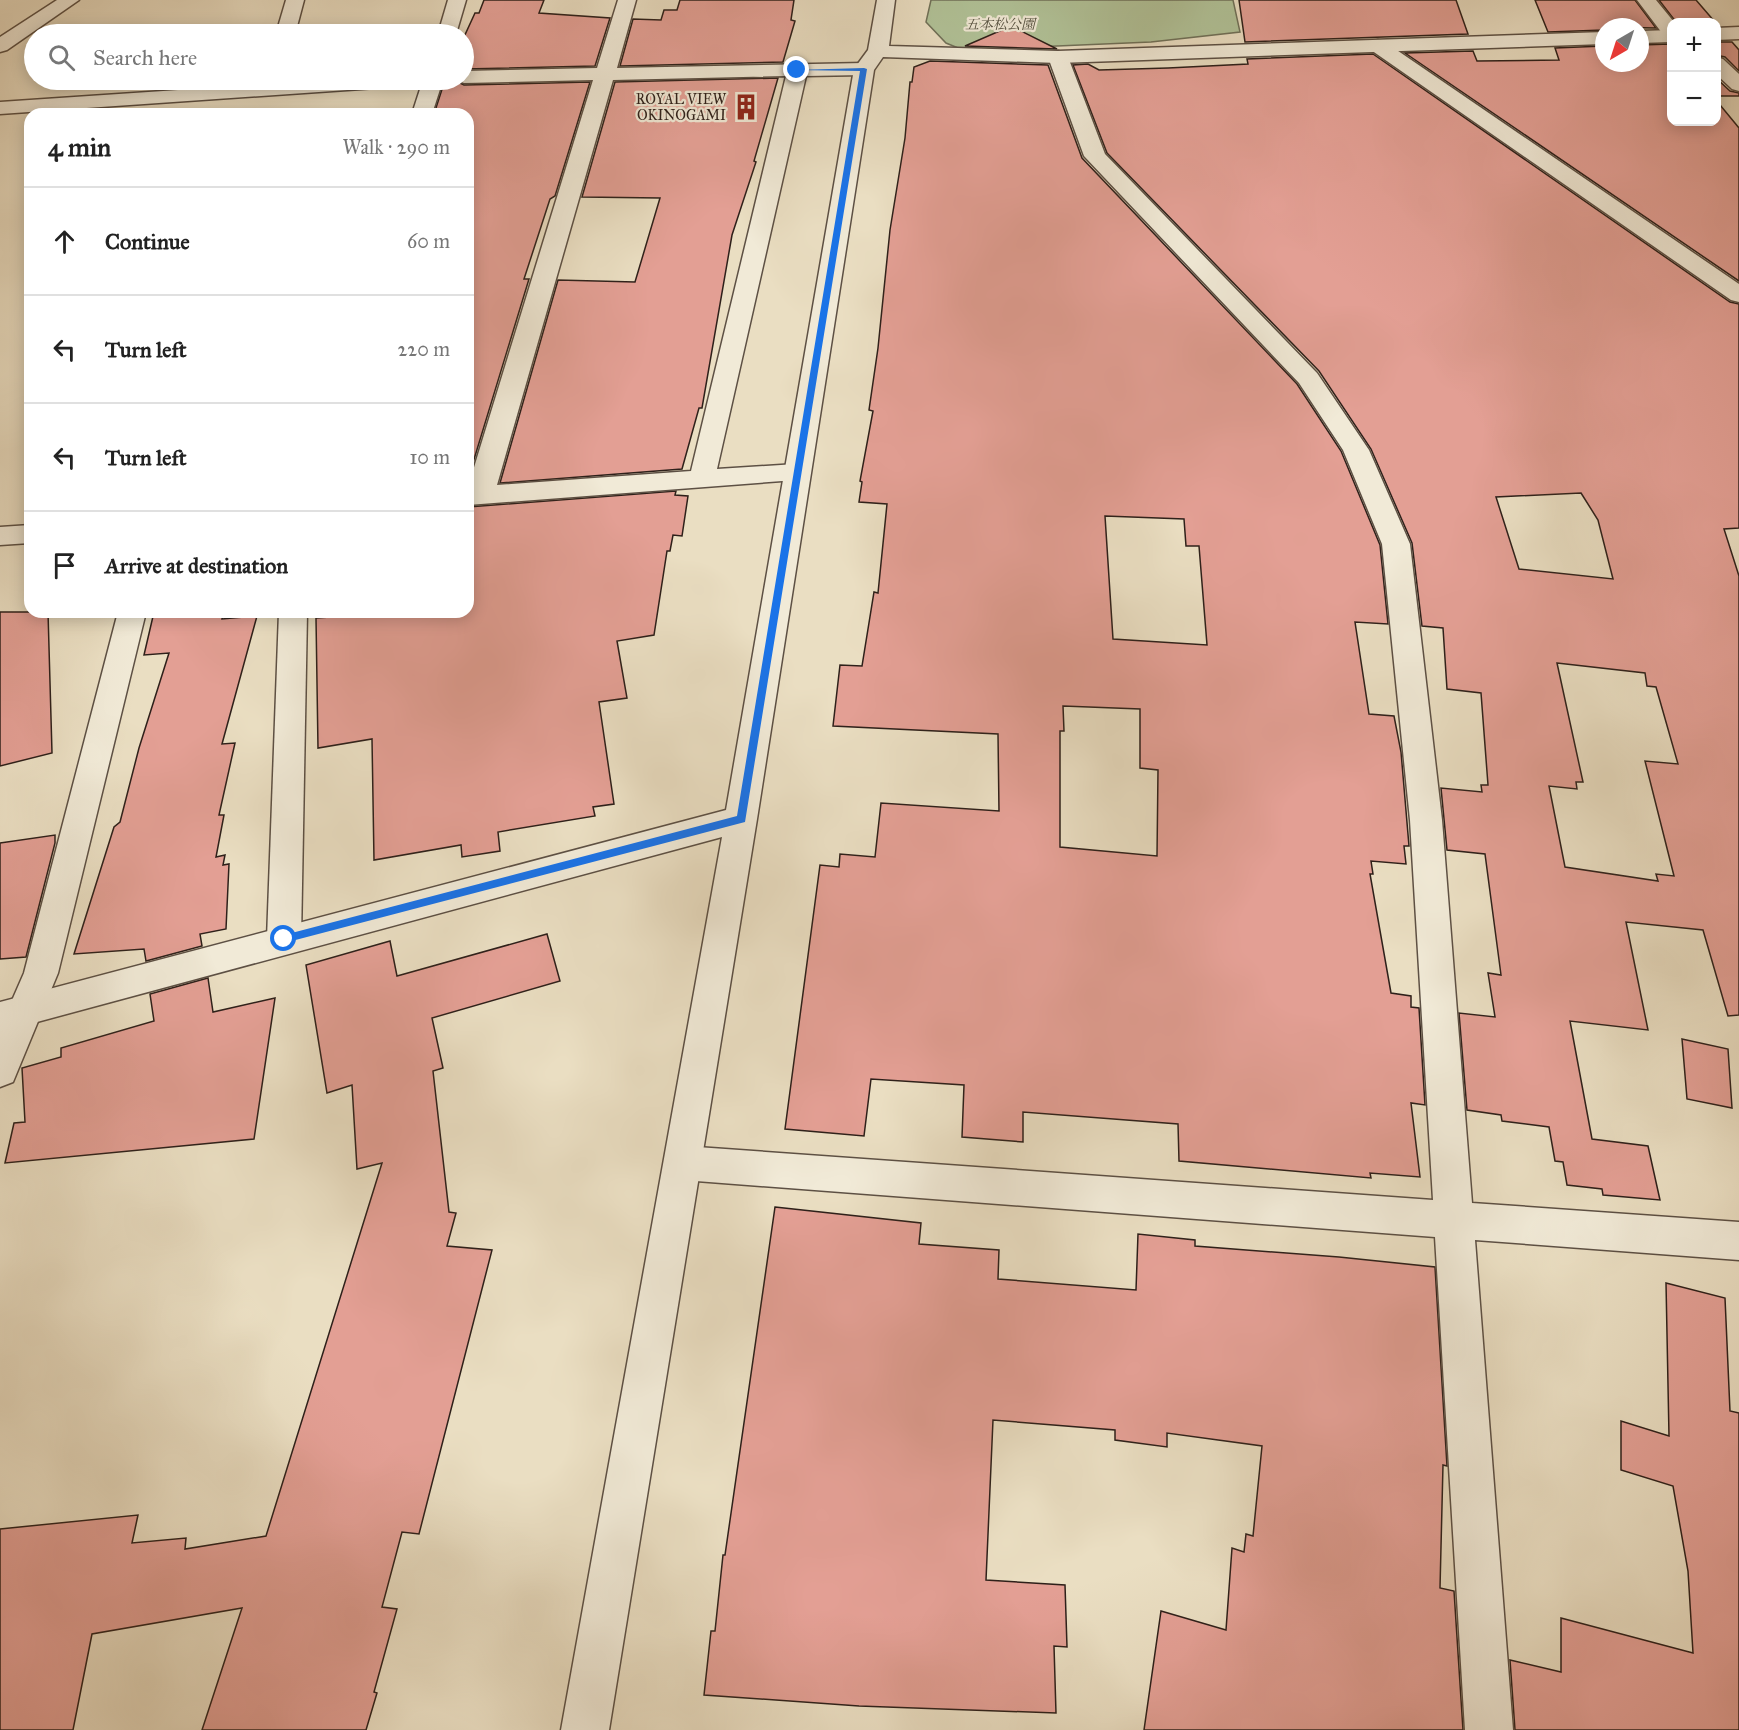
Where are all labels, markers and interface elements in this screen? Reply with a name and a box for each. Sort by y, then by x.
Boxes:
park label: 五本松公園 [965,16,1037,33]
north arrow [1595,18,1649,72]
map controls [1667,18,1721,126]
button: + [1667,18,1721,72]
search box [24,24,474,90]
icon: search [45,41,78,74]
text: Search here [93,44,197,71]
route end [783,56,809,82]
button: − [1667,72,1721,126]
place label: ROYAL VIEW OKINOGAMI [636,91,727,124]
building icon: ROYAL VIEW OKINOGAMI [731,92,761,122]
text: 4 min [48,131,111,163]
text: Walk · 290 m [342,135,450,159]
icon: ahead [48,225,81,258]
text: Continue [105,228,190,255]
text: 60 m [407,229,450,253]
icon: left [48,333,81,366]
text: Turn left [105,336,187,363]
text: 220 m [398,337,450,361]
icon: left [48,441,81,474]
text: Turn left [105,444,187,471]
text: 10 m [409,445,450,469]
icon: arrive [48,549,81,582]
text: Arrive at destination [105,552,288,579]
route start [270,925,296,951]

